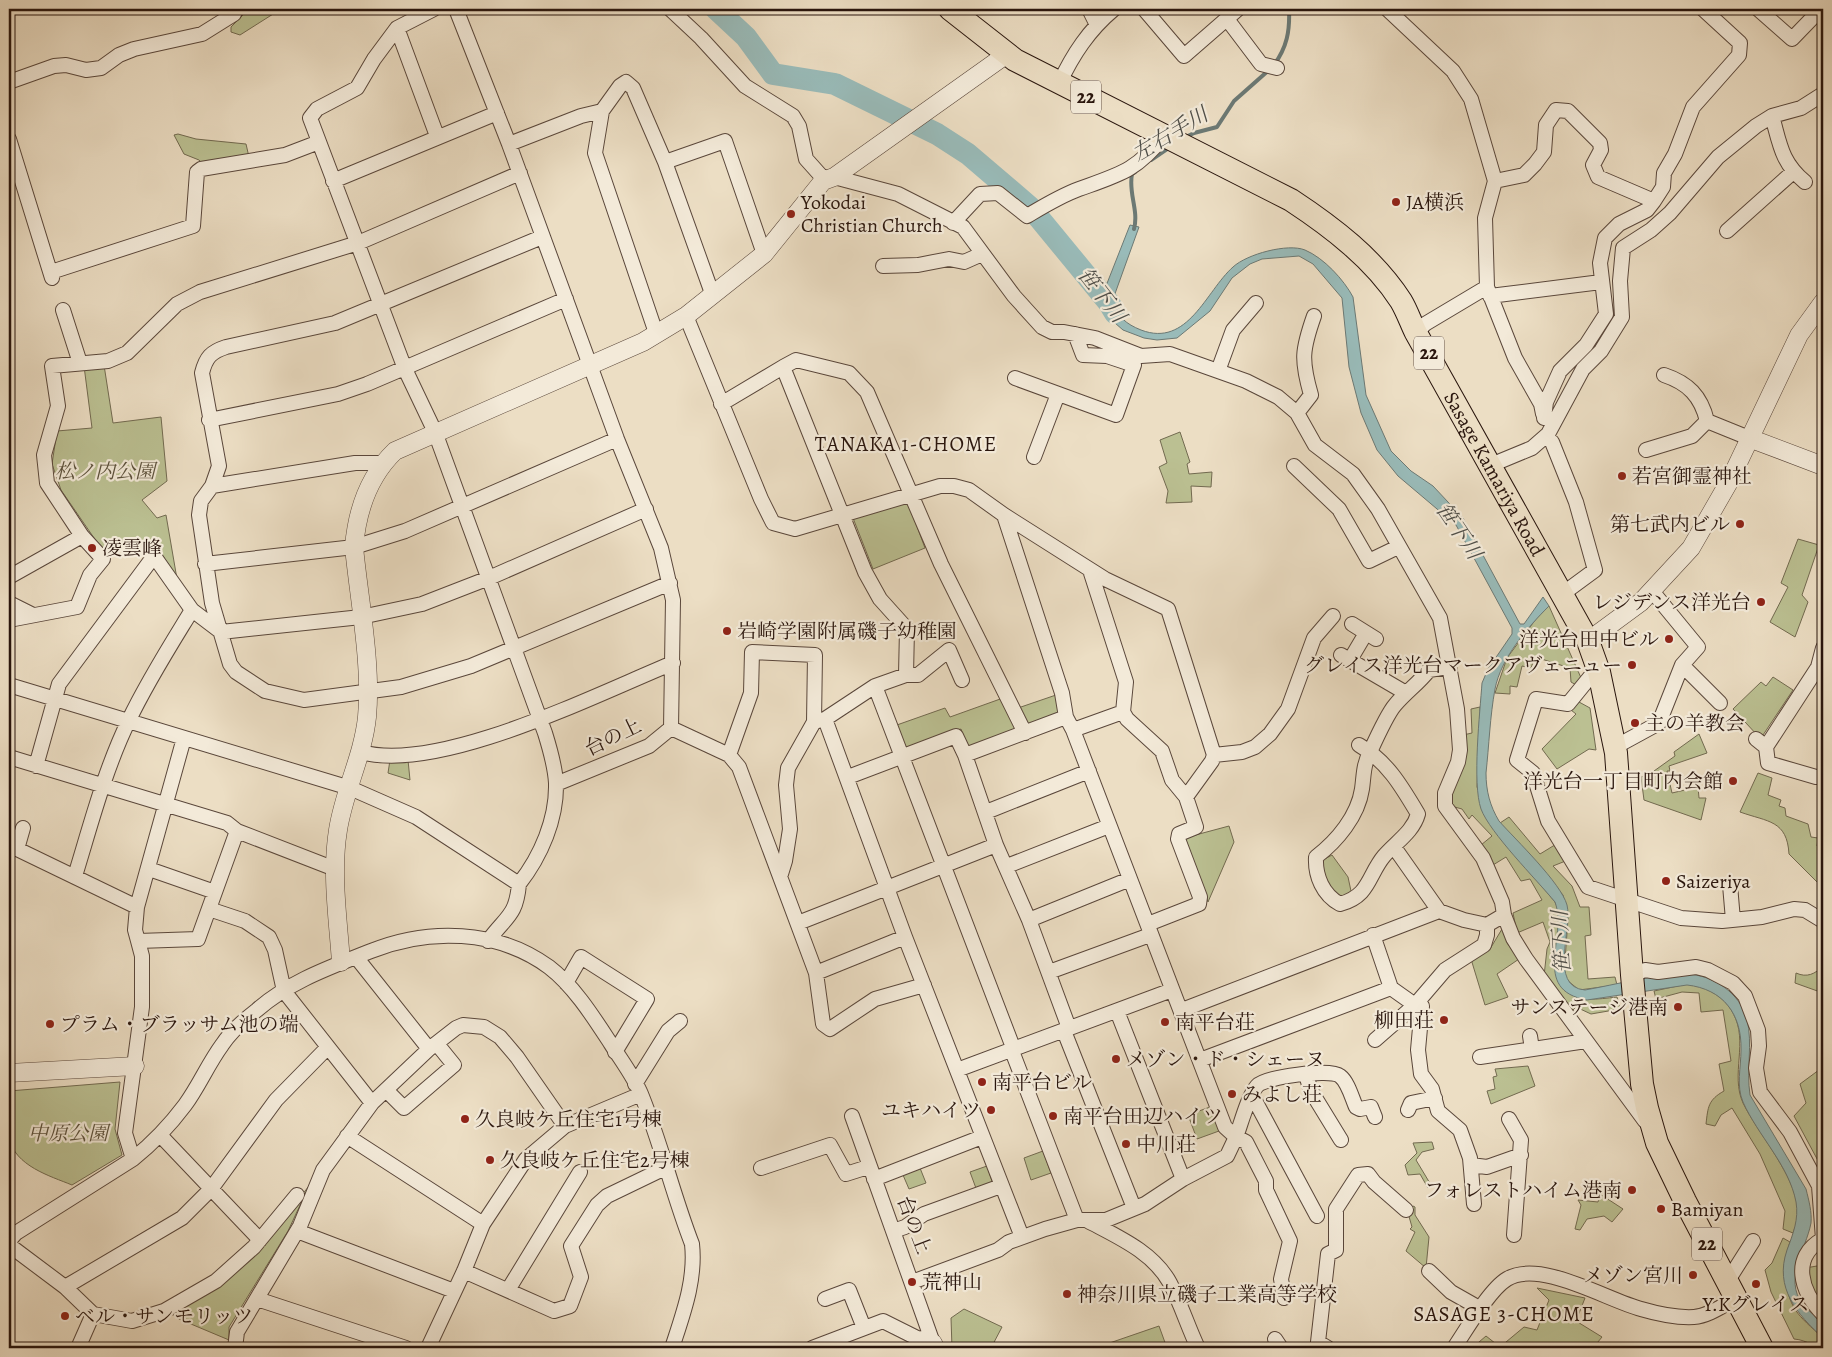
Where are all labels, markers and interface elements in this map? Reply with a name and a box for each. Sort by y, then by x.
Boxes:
road number: 22 [1071,80,1101,114]
water label: 左右手川 [1127,99,1215,168]
place label: Yokodai Christian Church [800,189,943,239]
place label: JA横浜 [1406,189,1464,216]
marker: JA横浜 [1390,196,1402,208]
marker: Yokodai Christian Church [785,208,797,220]
water label: 笹下川 [1072,262,1134,330]
road number: 22 [1414,336,1444,369]
street label: Sasage Kamariya Road [1438,387,1551,561]
district label: TANAKA 1-CHOME [815,430,997,458]
park label: 松ノ内公園 [55,458,158,485]
place label: 若宮御霊神社 [1632,463,1752,490]
marker: 若宮御霊神社 [1616,470,1628,482]
water label: 笹下川 [1430,497,1489,567]
place label: 第七武内ビル [1610,511,1730,538]
marker: 第七武内ビル [1734,518,1746,530]
place label: 凌雲峰 [102,535,162,562]
marker: 凌雲峰 [86,542,98,554]
place label: レジデンス洋光台 [1593,589,1751,616]
marker: レジデンス洋光台 [1755,596,1767,608]
place label: 岩崎学園附属磯子幼稚園 [737,618,957,645]
marker: 岩崎学園附属磯子幼稚園 [721,625,733,637]
place label: 洋光台田中ビル [1519,626,1659,653]
marker: 洋光台田中ビル [1663,633,1675,645]
place label: グレイス洋光台マークアヴェニュー [1304,652,1622,679]
marker: グレイス洋光台マークアヴェニュー [1626,659,1638,671]
place label: 主の羊教会 [1645,710,1745,737]
street label: 台の上 [580,712,646,762]
marker: 主の羊教会 [1629,717,1641,729]
place label: 洋光台一丁目町内会館 [1523,768,1723,795]
marker: 洋光台一丁目町内会館 [1727,775,1739,787]
place label: Saizeriya [1676,868,1751,895]
marker: Saizeriya [1660,875,1672,887]
water label: 笹下川 [1545,908,1577,974]
place label: サンステージ港南 [1510,994,1668,1021]
marker: サンステージ港南 [1672,1001,1684,1013]
place label: 柳田荘 [1374,1007,1434,1034]
place label: 南平台荘 [1175,1009,1255,1036]
place label: プラム・ブラッサム池の端 [60,1011,298,1038]
marker: 柳田荘 [1438,1014,1450,1026]
marker: 南平台荘 [1159,1016,1171,1028]
marker: プラム・ブラッサム池の端 [44,1018,56,1030]
place label: メゾン・ド・シェーヌ [1126,1046,1325,1073]
marker: メゾン・ド・シェーヌ [1110,1053,1122,1065]
place label: 南平台ビル [992,1069,1092,1096]
marker: 南平台ビル [976,1076,988,1088]
place label: みよし荘 [1242,1081,1322,1108]
marker: みよし荘 [1226,1088,1238,1100]
place label: ユキハイツ [881,1097,981,1124]
place label: 南平台田辺ハイツ [1063,1103,1223,1130]
marker: ユキハイツ [985,1104,997,1116]
place label: 久良岐ケ丘住宅1号棟 [475,1106,662,1133]
marker: 南平台田辺ハイツ [1047,1110,1059,1122]
marker: 久良岐ケ丘住宅1号棟 [459,1113,471,1125]
park label: 中原公園 [28,1120,111,1147]
place label: 中川荘 [1136,1131,1196,1158]
marker: 中川荘 [1120,1138,1132,1150]
place label: 久良岐ケ丘住宅2号棟 [500,1147,690,1174]
marker: 久良岐ケ丘住宅2号棟 [484,1154,496,1166]
place label: フォレストハイム港南 [1424,1177,1622,1204]
marker: フォレストハイム港南 [1626,1184,1638,1196]
street label: 台の上 [891,1192,937,1258]
place label: Bamiyan [1671,1196,1743,1223]
marker: Bamiyan [1655,1203,1667,1215]
road number: 22 [1692,1228,1722,1260]
place label: メゾン宮川 [1584,1262,1683,1289]
place label: 荒神山 [922,1269,982,1296]
marker: メゾン宮川 [1687,1269,1699,1281]
marker: 荒神山 [906,1276,918,1288]
marker: Y.Kグレイス [1750,1278,1762,1290]
place label: 神奈川県立磯子工業高等学校 [1077,1281,1337,1308]
marker: 神奈川県立磯子工業高等学校 [1061,1288,1073,1300]
place label: Y.Kグレイス [1702,1291,1809,1318]
district label: SASAGE 3-CHOME [1413,1300,1595,1328]
place label: ベル・サンモリッツ [75,1303,253,1330]
marker: ベル・サンモリッツ [59,1310,71,1322]

